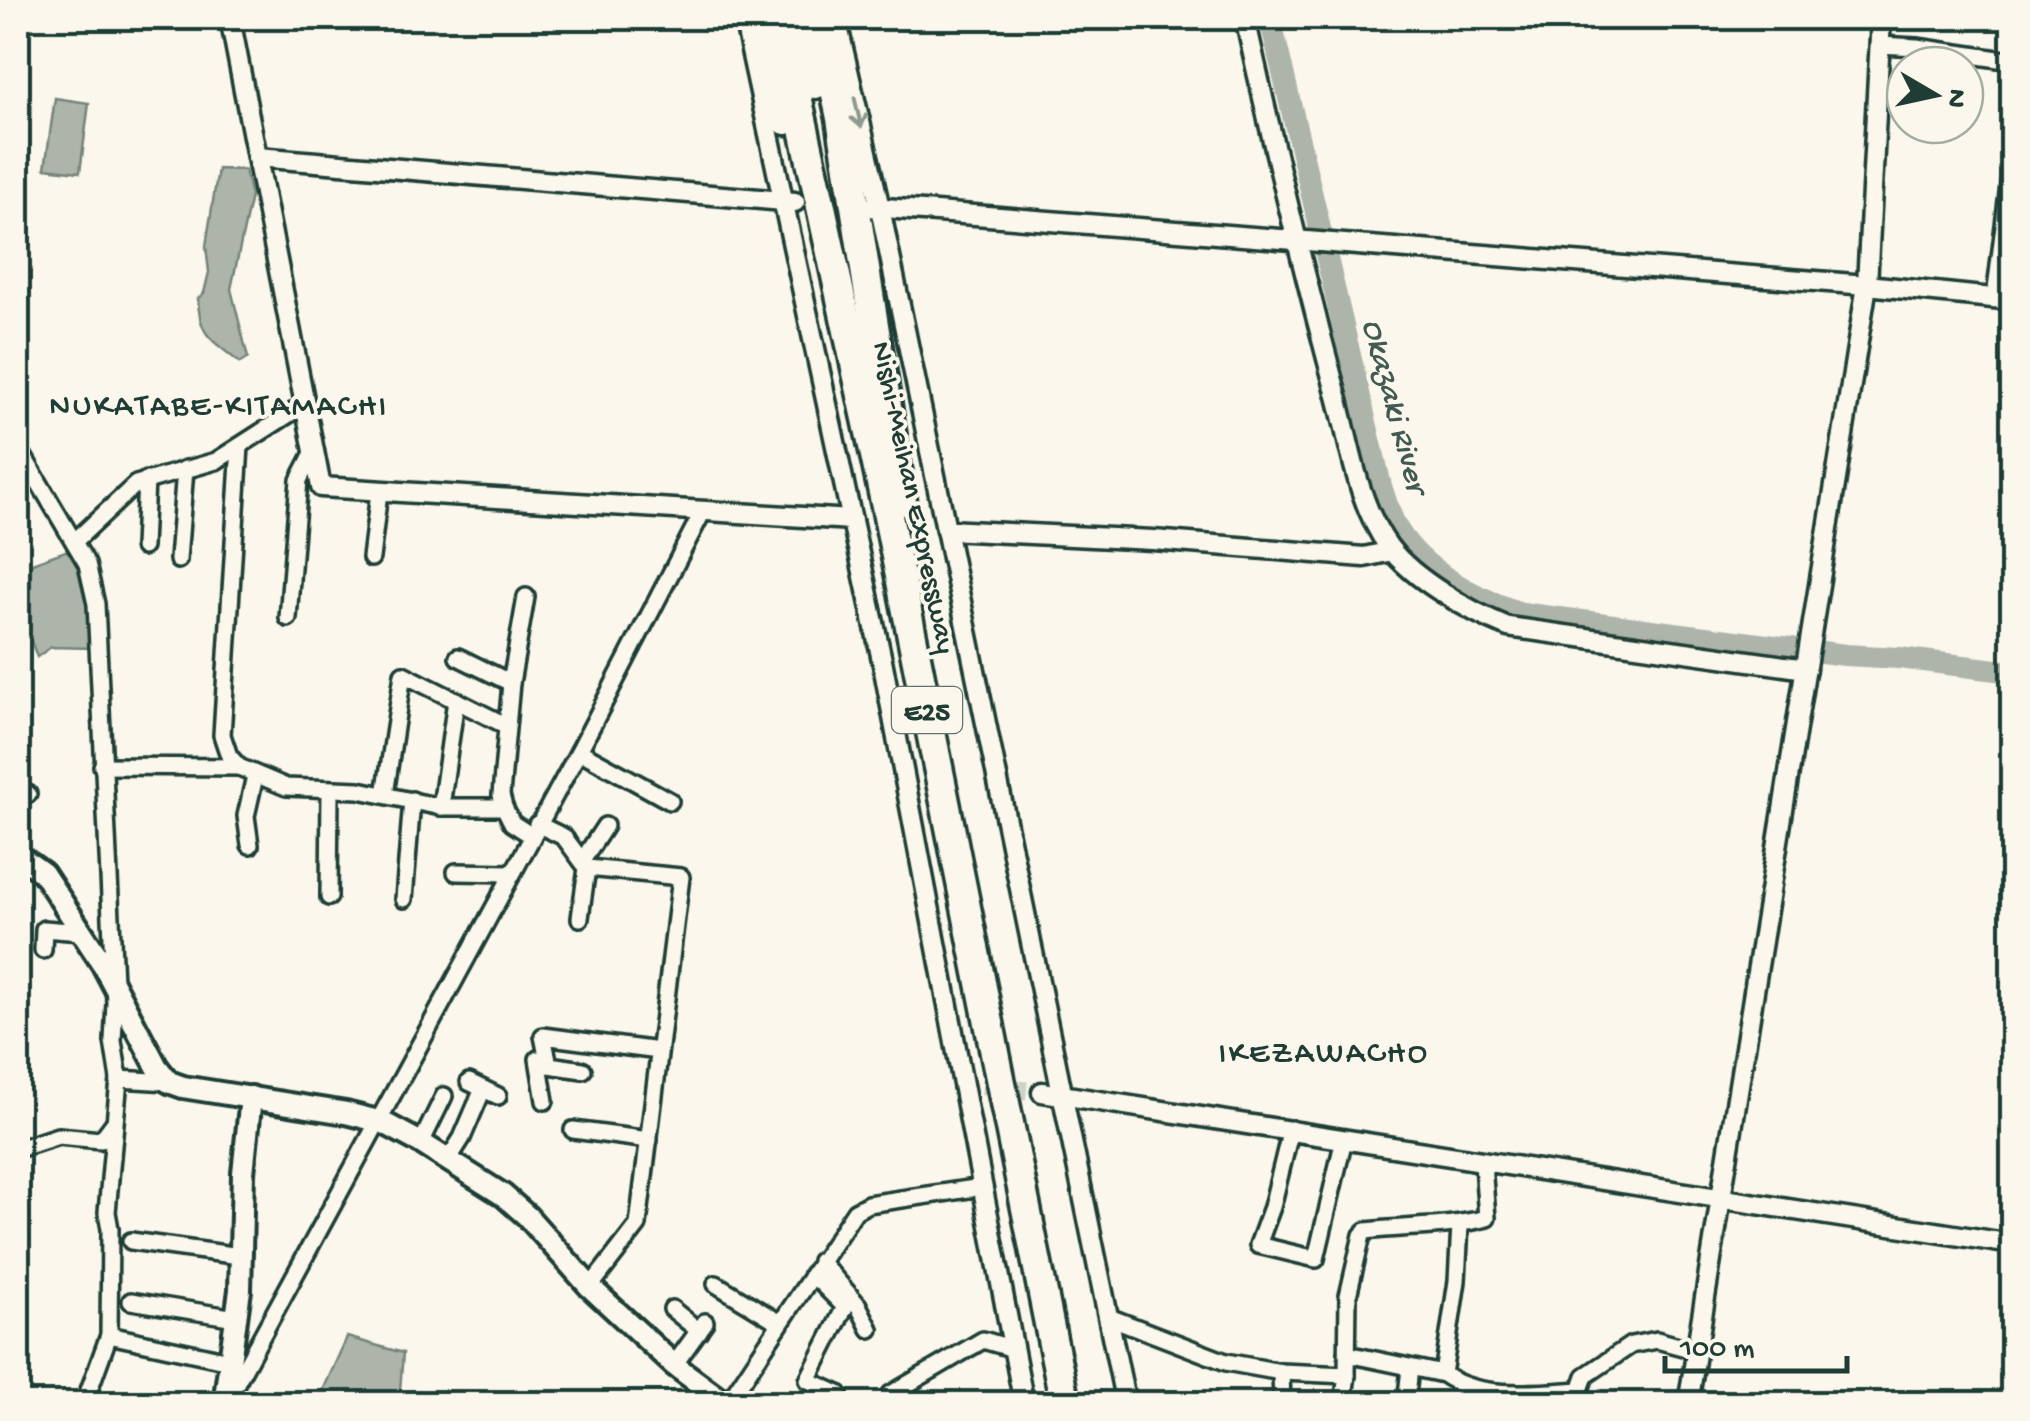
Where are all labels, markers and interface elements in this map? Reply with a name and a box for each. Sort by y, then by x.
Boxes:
north arrow [1885,45,1985,145]
text: N [1938,87,1973,110]
one-way arrow [850,96,868,128]
water label: Okazaki River [1351,316,1435,502]
street label: Nishi-Meihan Expressway [861,339,962,657]
district label: NUKATABE-KITAMACHI [49,389,389,427]
road number: E25 [892,687,962,733]
district label: IKEZAWACHO [1219,1036,1429,1074]
scale bar [1665,1311,1848,1373]
text: 100 m [1679,1333,1755,1368]

